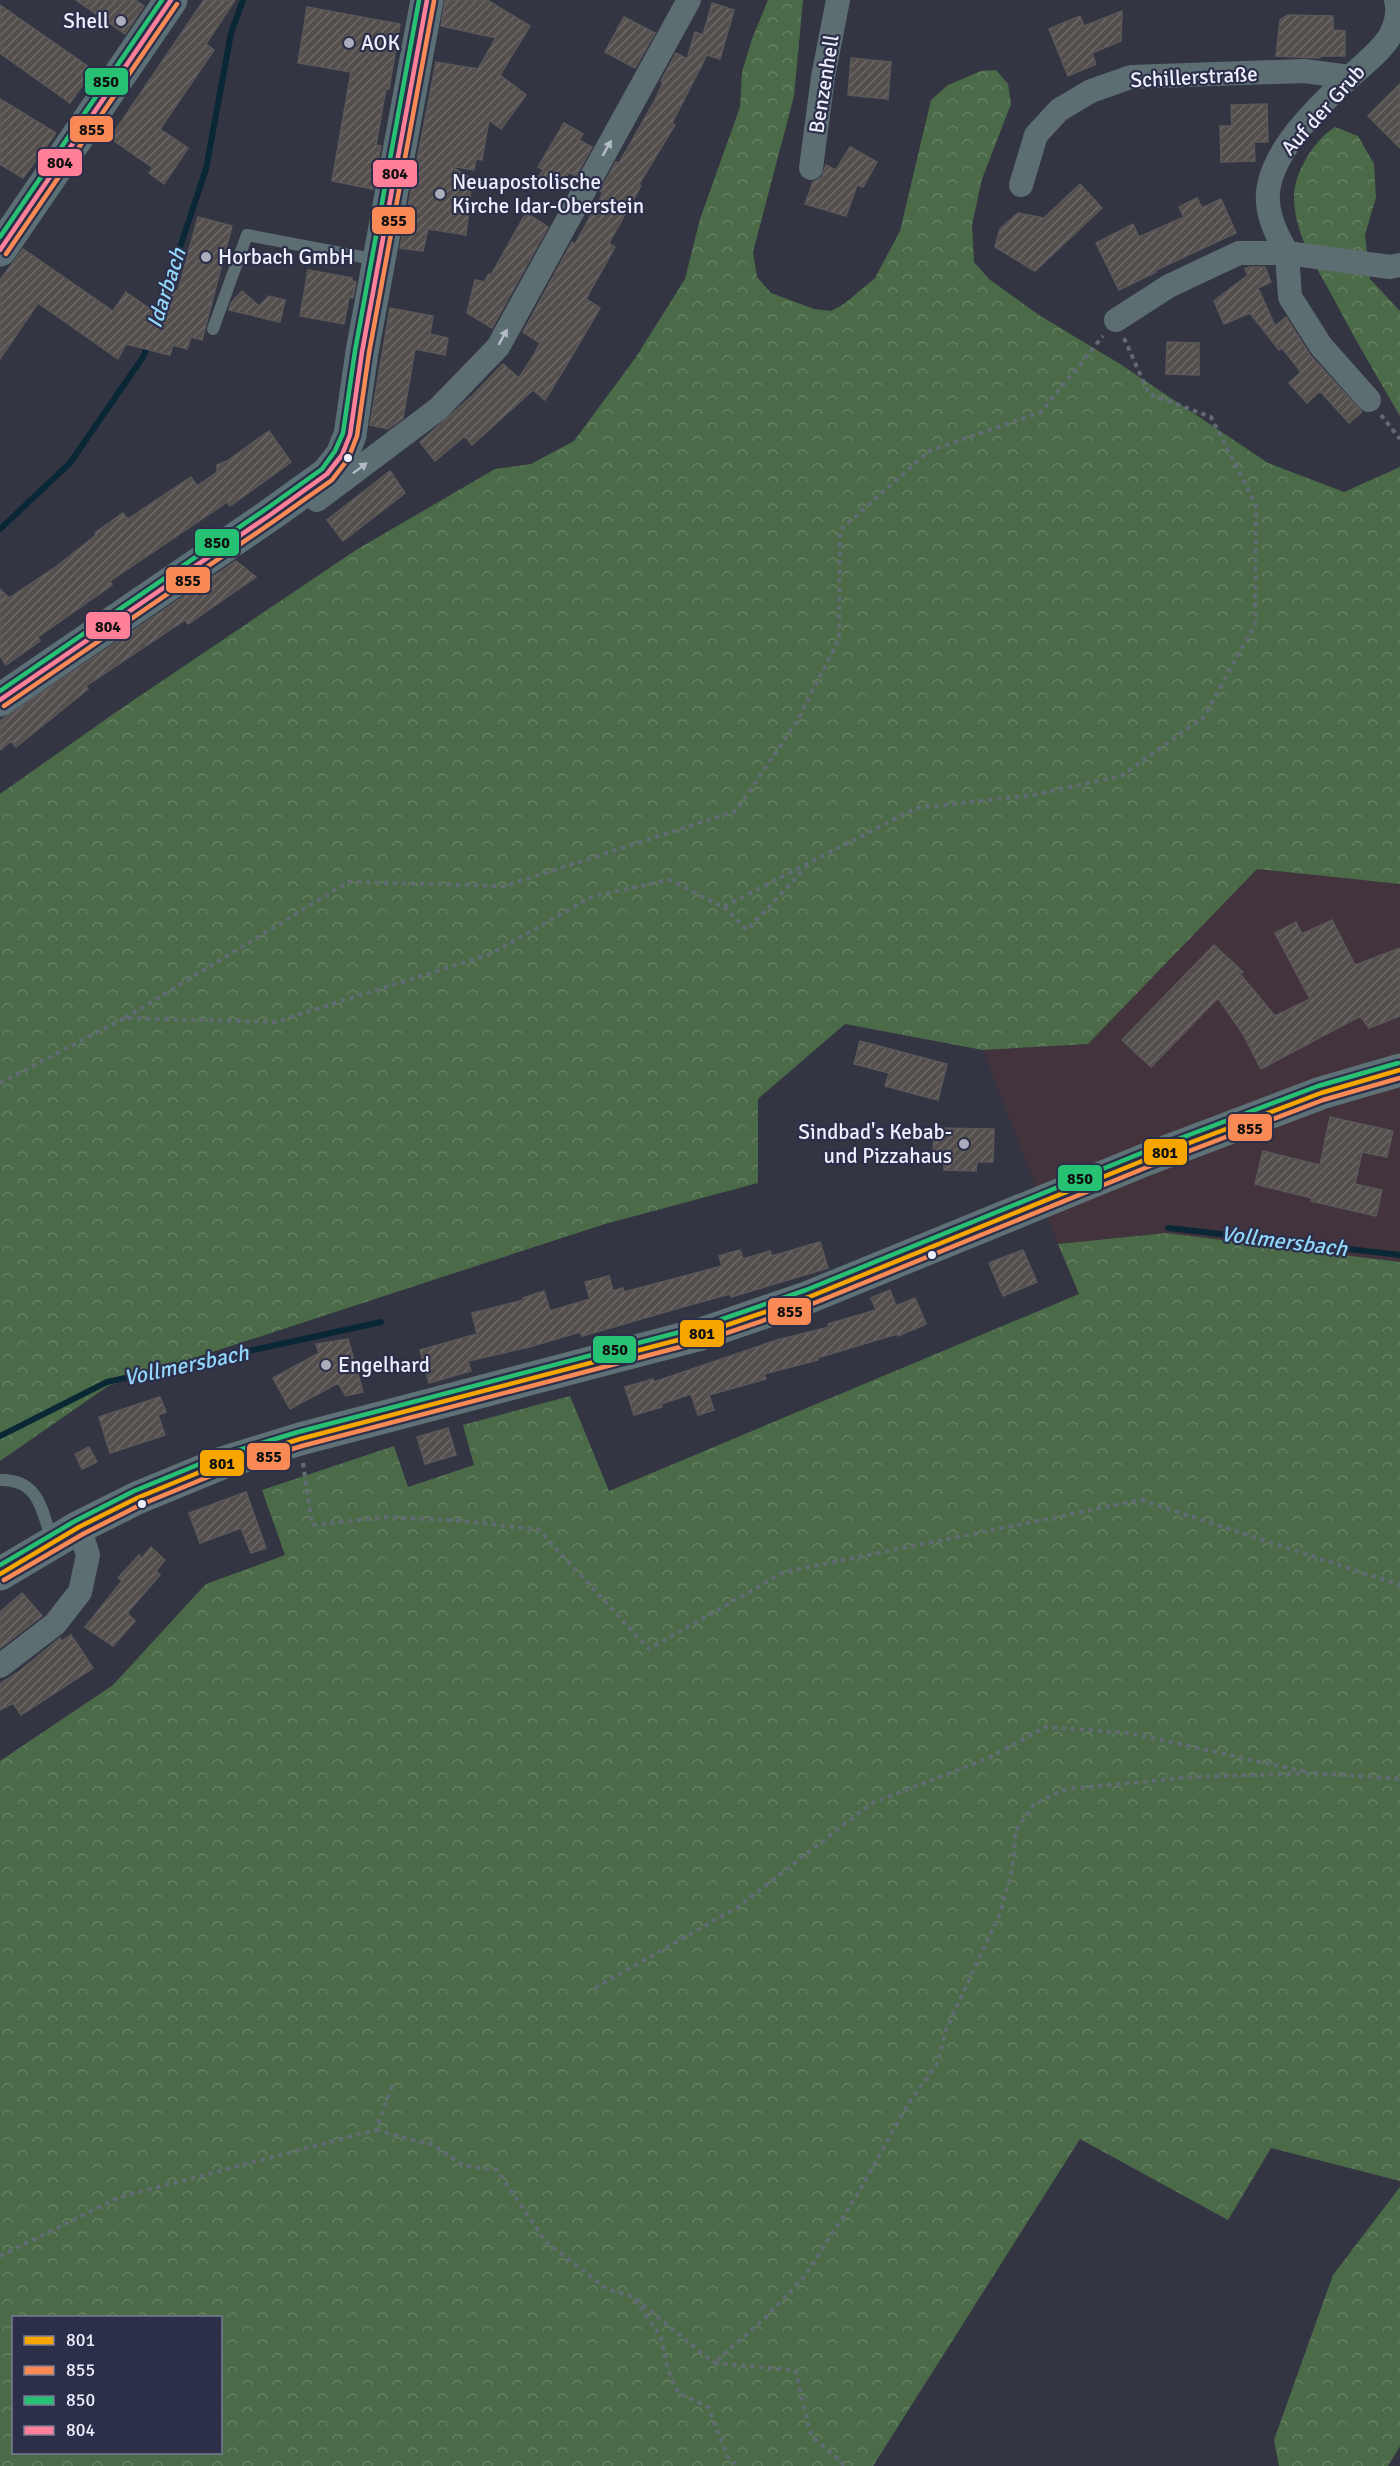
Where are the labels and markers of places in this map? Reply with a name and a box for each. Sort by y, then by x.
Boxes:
place label: Shell [63,8,109,34]
marker: Shell [114,14,128,28]
place label: AOK [361,30,400,56]
marker: AOK [342,36,356,50]
place label: Neuapostolische Kirche Idar-Oberstein [452,169,644,219]
marker: Neuapostolische Kirche Idar-Oberstein [433,187,447,201]
place label: Horbach GmbH [218,244,354,270]
marker: Horbach GmbH [199,250,213,264]
unlabelled marker [342,452,354,464]
place label: Sindbad's Kebab- und Pizzahaus [798,1119,952,1169]
marker: Sindbad's Kebab- und Pizzahaus [957,1137,971,1151]
unlabelled marker [926,1249,938,1261]
place label: Engelhard [338,1352,430,1378]
marker: Engelhard [319,1358,333,1372]
unlabelled marker [136,1498,148,1510]

